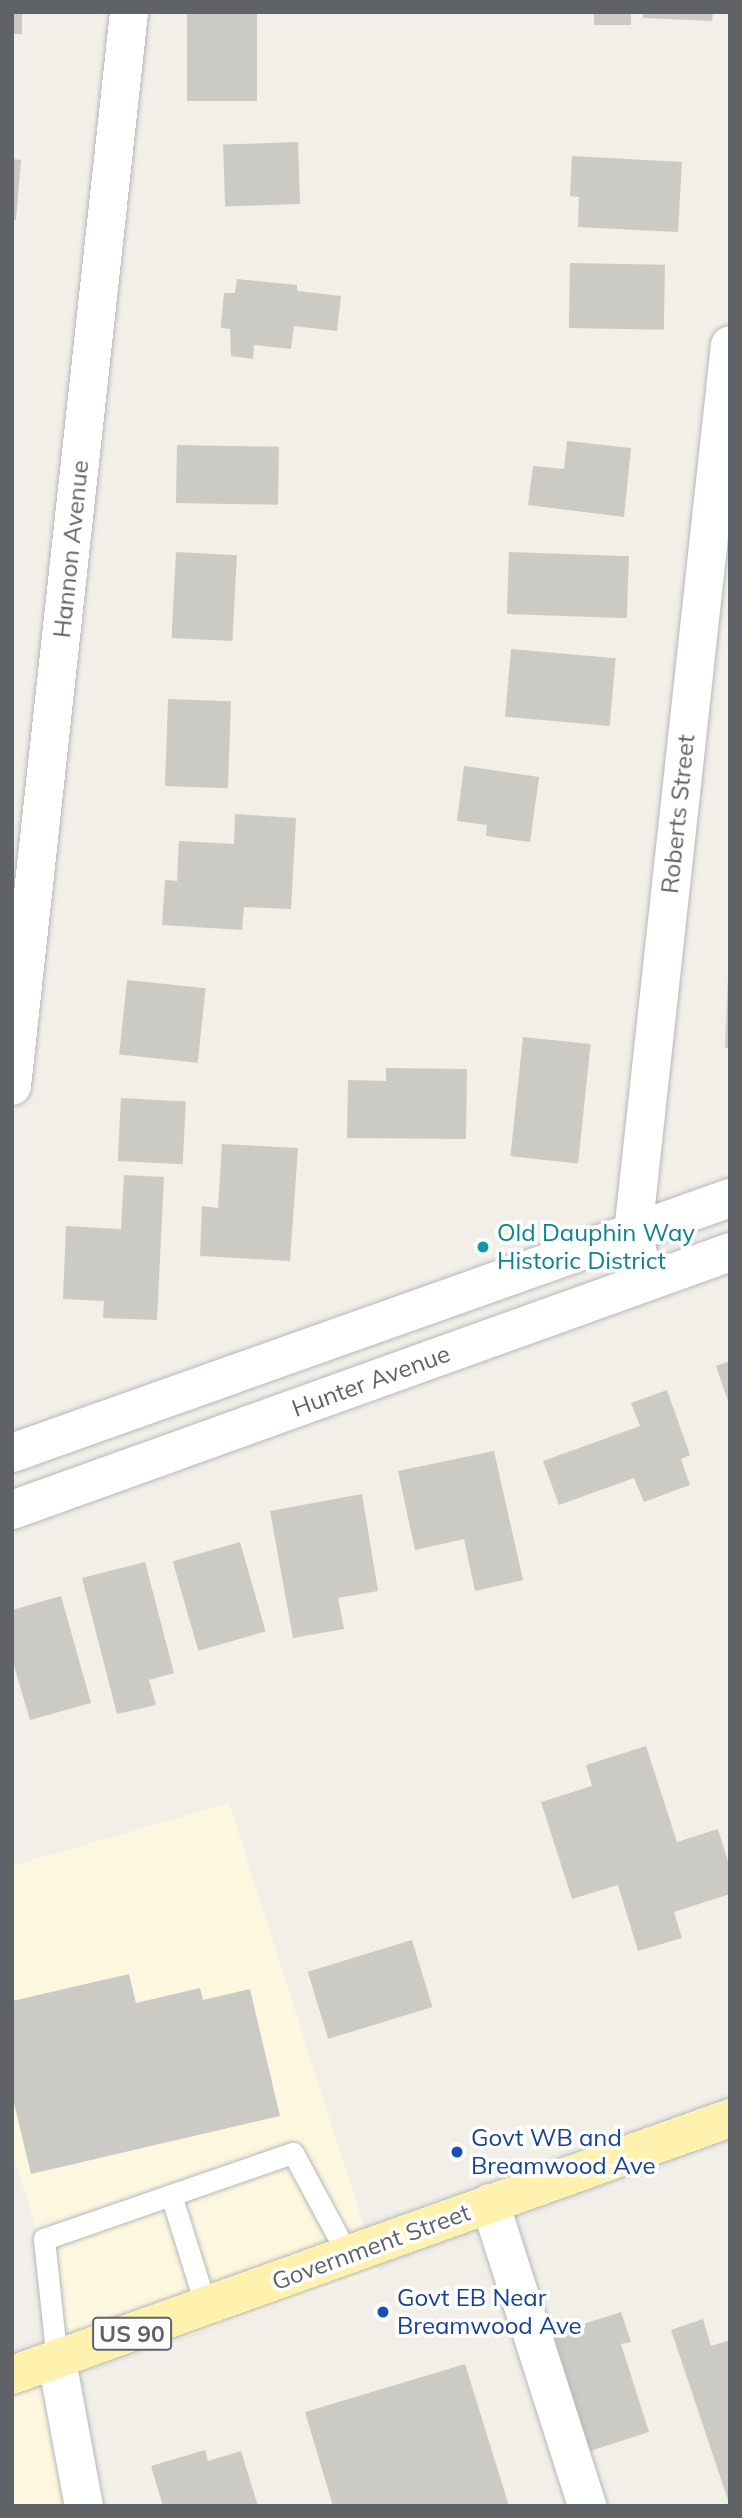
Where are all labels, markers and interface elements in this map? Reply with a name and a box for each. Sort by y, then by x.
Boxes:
street label: Hannon Avenue [47,459,95,639]
street label: Roberts Street [655,733,701,895]
place label: Old Dauphin Way Historic District [497,1219,695,1275]
marker: Old Dauphin Way Historic District [475,1239,491,1255]
street label: Hunter Avenue [288,1339,454,1423]
place label: Govt WB and Breamwood Ave [471,2124,656,2180]
marker: Govt WB and Breamwood Ave [449,2144,465,2160]
street label: Government Street [268,2198,474,2296]
place label: Govt EB Near Breamwood Ave [397,2284,582,2340]
marker: Govt EB Near Breamwood Ave [375,2304,391,2320]
road number: US 90 [92,2314,172,2354]

